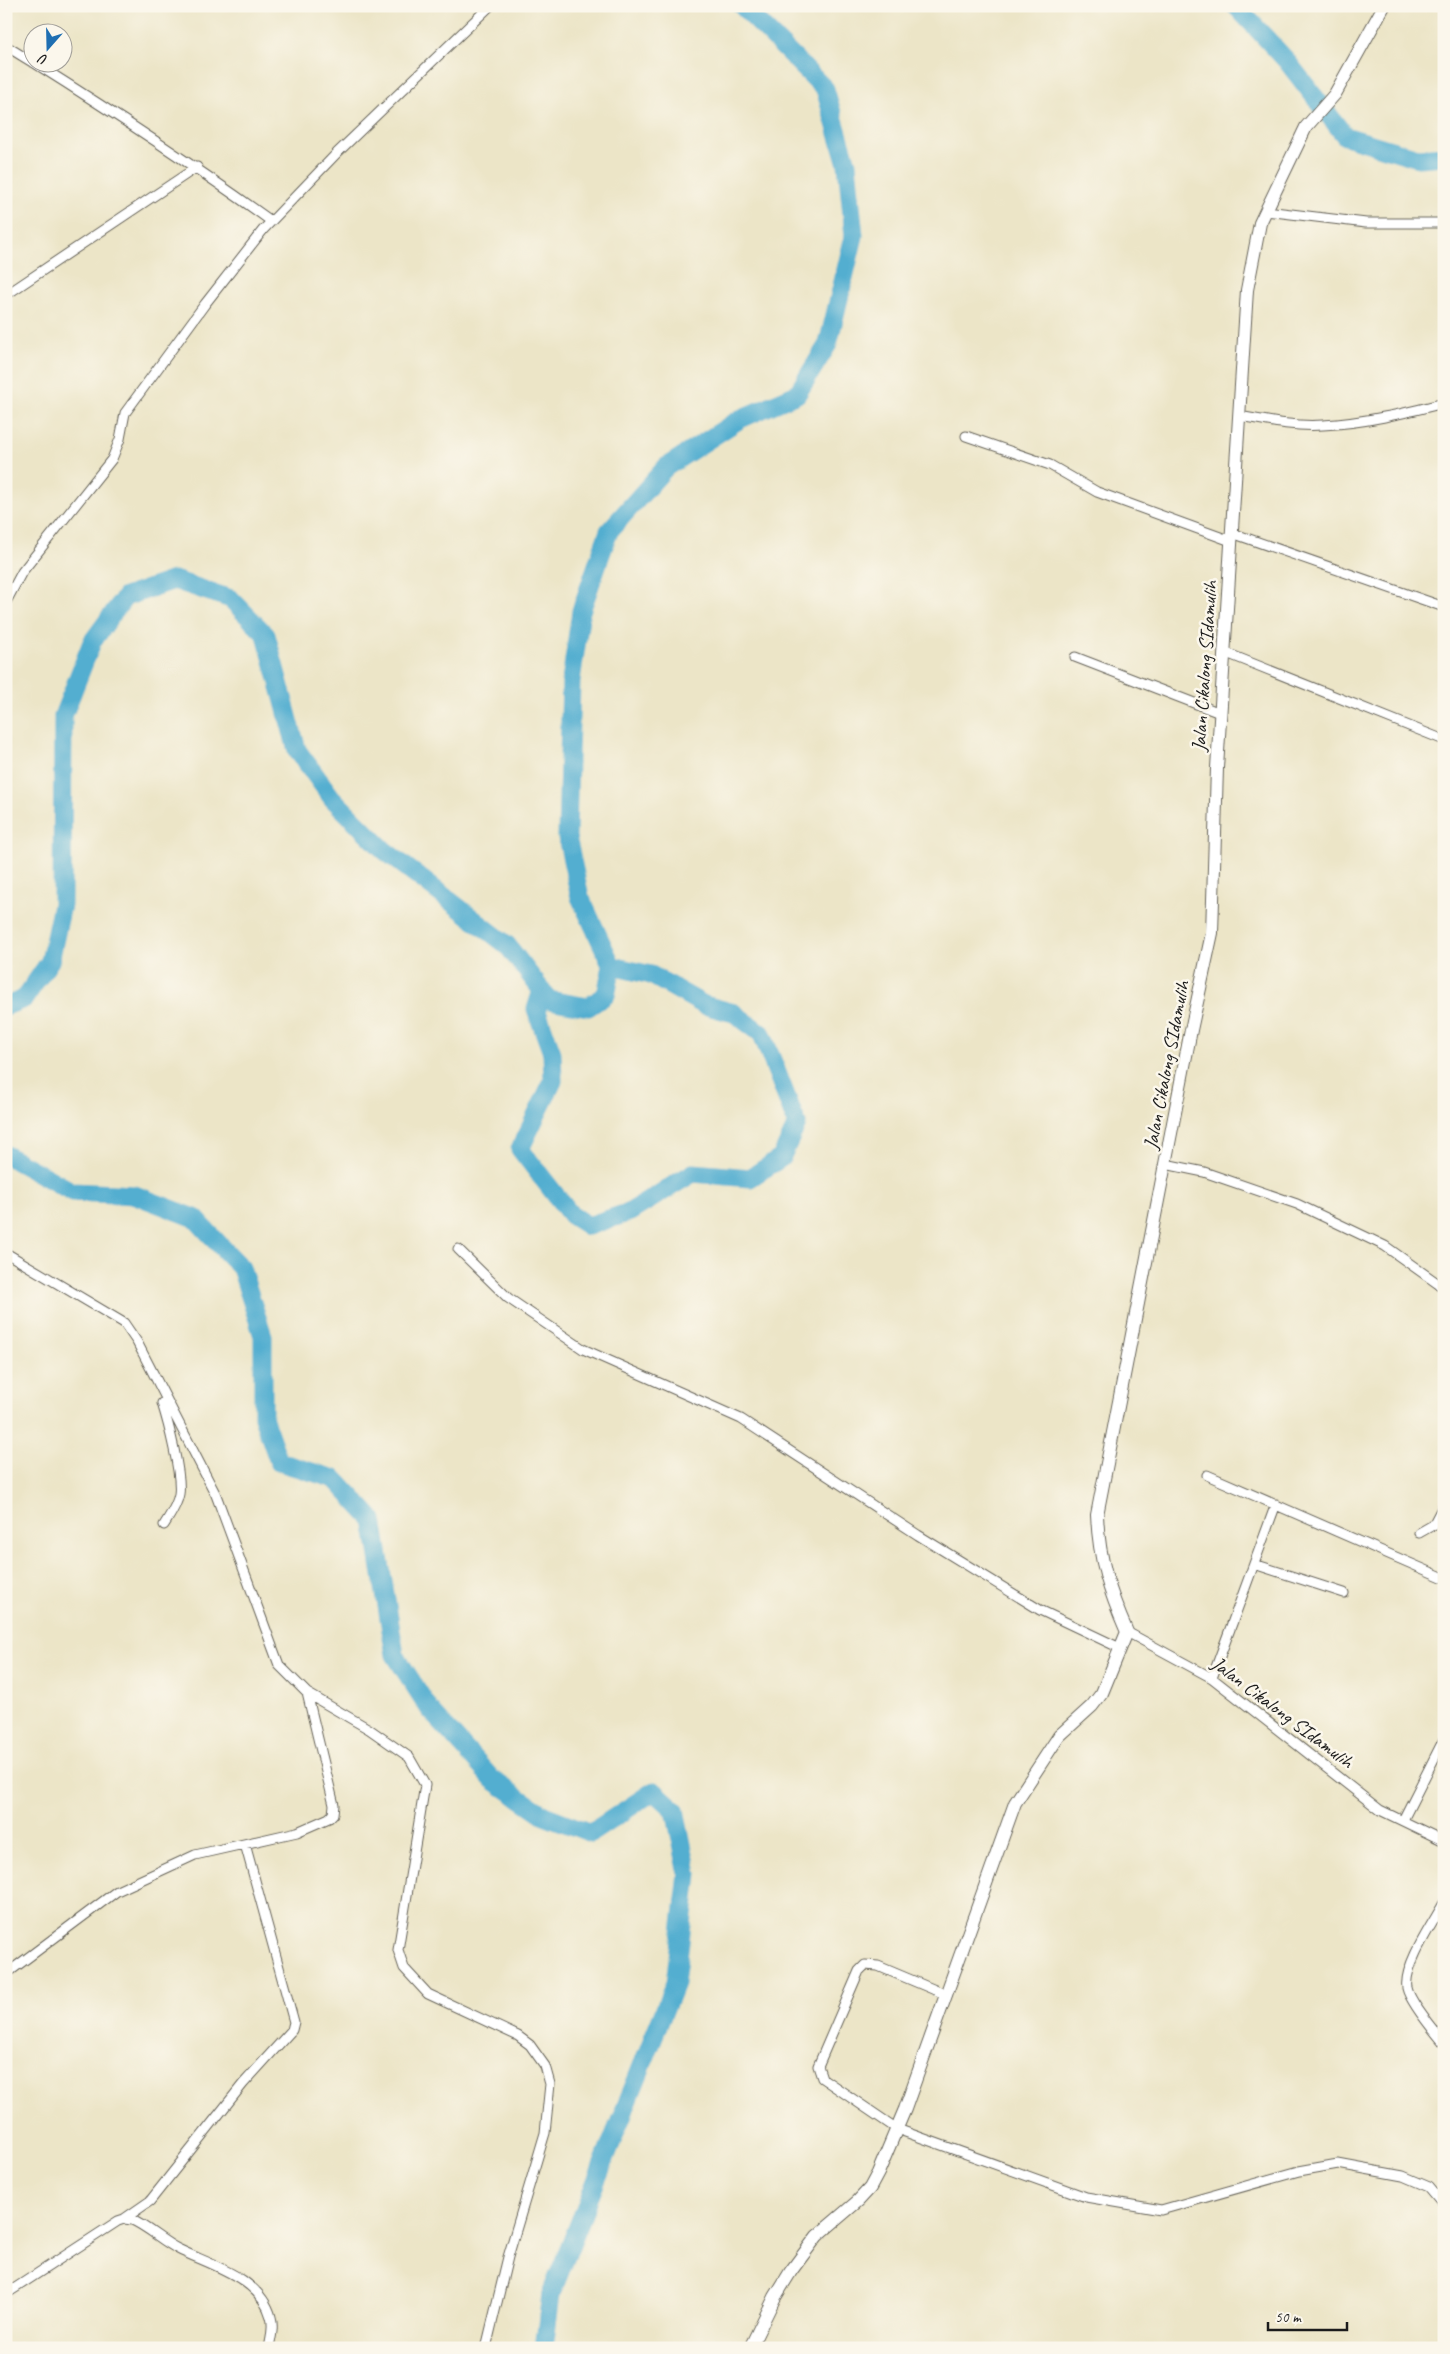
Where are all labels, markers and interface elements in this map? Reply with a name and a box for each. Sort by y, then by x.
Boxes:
north arrow [22,22,72,72]
text: U [35,49,50,69]
street label: Jalan Cikalong SIdamulih [1186,578,1223,753]
street label: Jalan Cikalong SIdamulih [1138,977,1195,1152]
street label: Jalan Cikalong SIdamulih [1206,1650,1360,1775]
scale bar [1268,2299,1346,2331]
text: 50 m [1275,2308,1302,2327]

